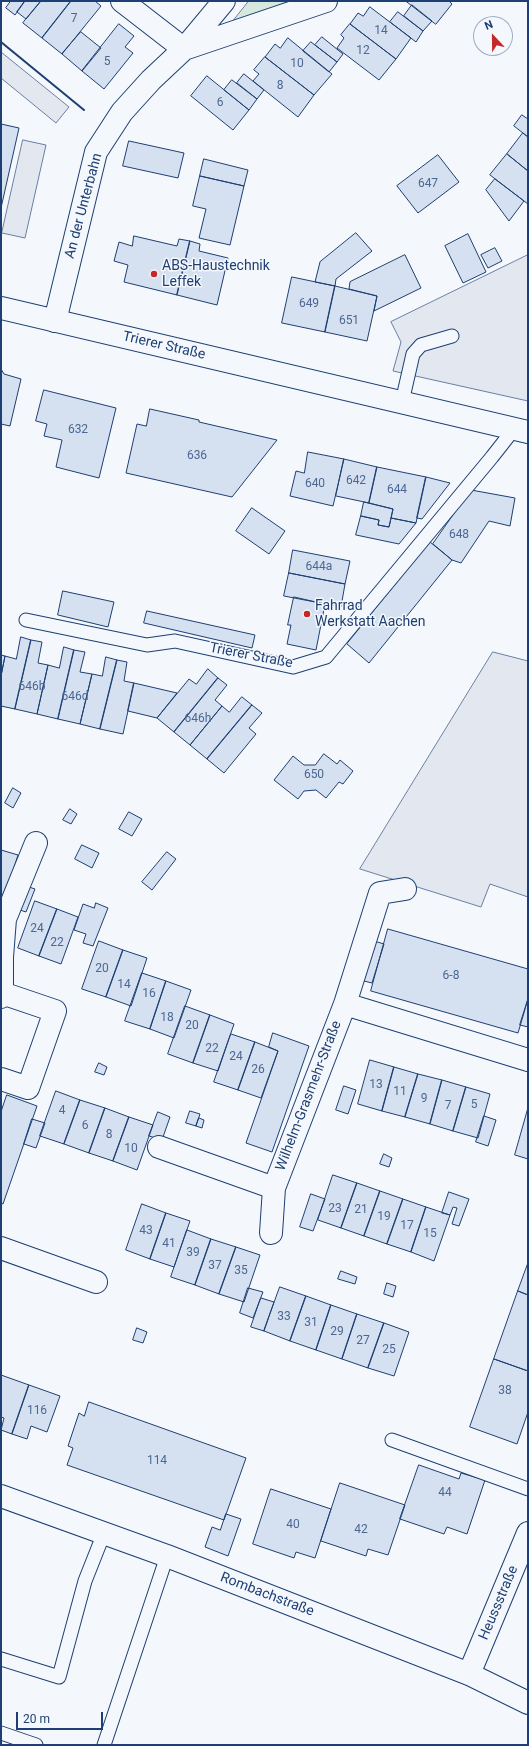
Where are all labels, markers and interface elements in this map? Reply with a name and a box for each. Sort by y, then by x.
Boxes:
house number: 7 [71,12,77,26]
north arrow [473,16,513,56]
text: N [483,18,495,33]
house number: 14 [374,24,388,38]
house number: 12 [356,44,370,58]
house number: 5 [104,55,110,69]
house number: 10 [290,57,304,71]
house number: 8 [277,79,283,93]
house number: 6 [217,96,223,110]
street label: An der Unterbahn [62,151,106,261]
house number: 647 [418,177,438,191]
place label: ABS-Haustechnik Leffek [162,258,270,290]
marker: ABS-Haustechnik Leffek [149,269,159,279]
house number: 649 [299,297,319,311]
house number: 651 [339,314,359,328]
street label: Trierer Straße [121,328,207,364]
house number: 632 [68,423,88,437]
house number: 636 [187,449,207,463]
house number: 642 [346,474,366,488]
house number: 640 [305,477,325,491]
house number: 644 [387,483,407,497]
house number: 648 [449,528,469,542]
house number: 644a [306,560,332,574]
place label: Fahrrad Werkstatt Aachen [315,598,425,630]
marker: Fahrrad Werkstatt Aachen [302,609,312,619]
street label: Trierer Straße [208,640,294,672]
house number: 646b [19,680,45,694]
house number: 646d [62,690,88,704]
house number: 646h [185,712,211,726]
house number: 650 [304,768,324,782]
house number: 24 [30,922,44,936]
house number: 22 [50,936,64,950]
house number: 20 [95,962,109,976]
house number: 6-8 [443,969,459,983]
house number: 14 [117,978,131,992]
house number: 16 [142,987,156,1001]
house number: 18 [160,1011,174,1025]
house number: 20 [185,1019,199,1033]
street label: Wilhelm-Grasmehr-Straße [273,1019,345,1173]
house number: 22 [205,1042,219,1056]
house number: 24 [229,1050,243,1064]
house number: 26 [251,1063,265,1077]
house number: 13 [369,1078,383,1092]
house number: 11 [393,1085,407,1099]
house number: 9 [421,1092,427,1106]
house number: 5 [471,1098,477,1112]
house number: 7 [445,1099,451,1113]
house number: 4 [59,1104,65,1118]
house number: 6 [82,1119,88,1133]
house number: 8 [106,1128,112,1142]
house number: 10 [124,1142,138,1156]
house number: 23 [328,1202,342,1216]
house number: 21 [354,1203,368,1217]
house number: 19 [377,1210,391,1224]
house number: 17 [400,1219,414,1233]
house number: 43 [139,1224,153,1238]
house number: 15 [423,1227,437,1241]
house number: 41 [162,1237,176,1251]
house number: 39 [186,1246,200,1260]
house number: 37 [208,1259,222,1273]
house number: 35 [234,1264,248,1278]
house number: 33 [277,1310,291,1324]
house number: 31 [304,1316,318,1330]
house number: 29 [330,1325,344,1339]
house number: 27 [356,1334,370,1348]
house number: 25 [382,1343,396,1357]
house number: 38 [498,1384,512,1398]
house number: 116 [27,1404,47,1418]
house number: 114 [147,1454,167,1468]
house number: 44 [438,1486,452,1500]
house number: 40 [286,1518,300,1532]
house number: 42 [354,1523,368,1537]
street label: Heussstraße [476,1563,522,1643]
street label: Rombachstraße [218,1569,316,1621]
scale bar [18,1704,105,1730]
text: 20 m [23,1712,50,1726]

